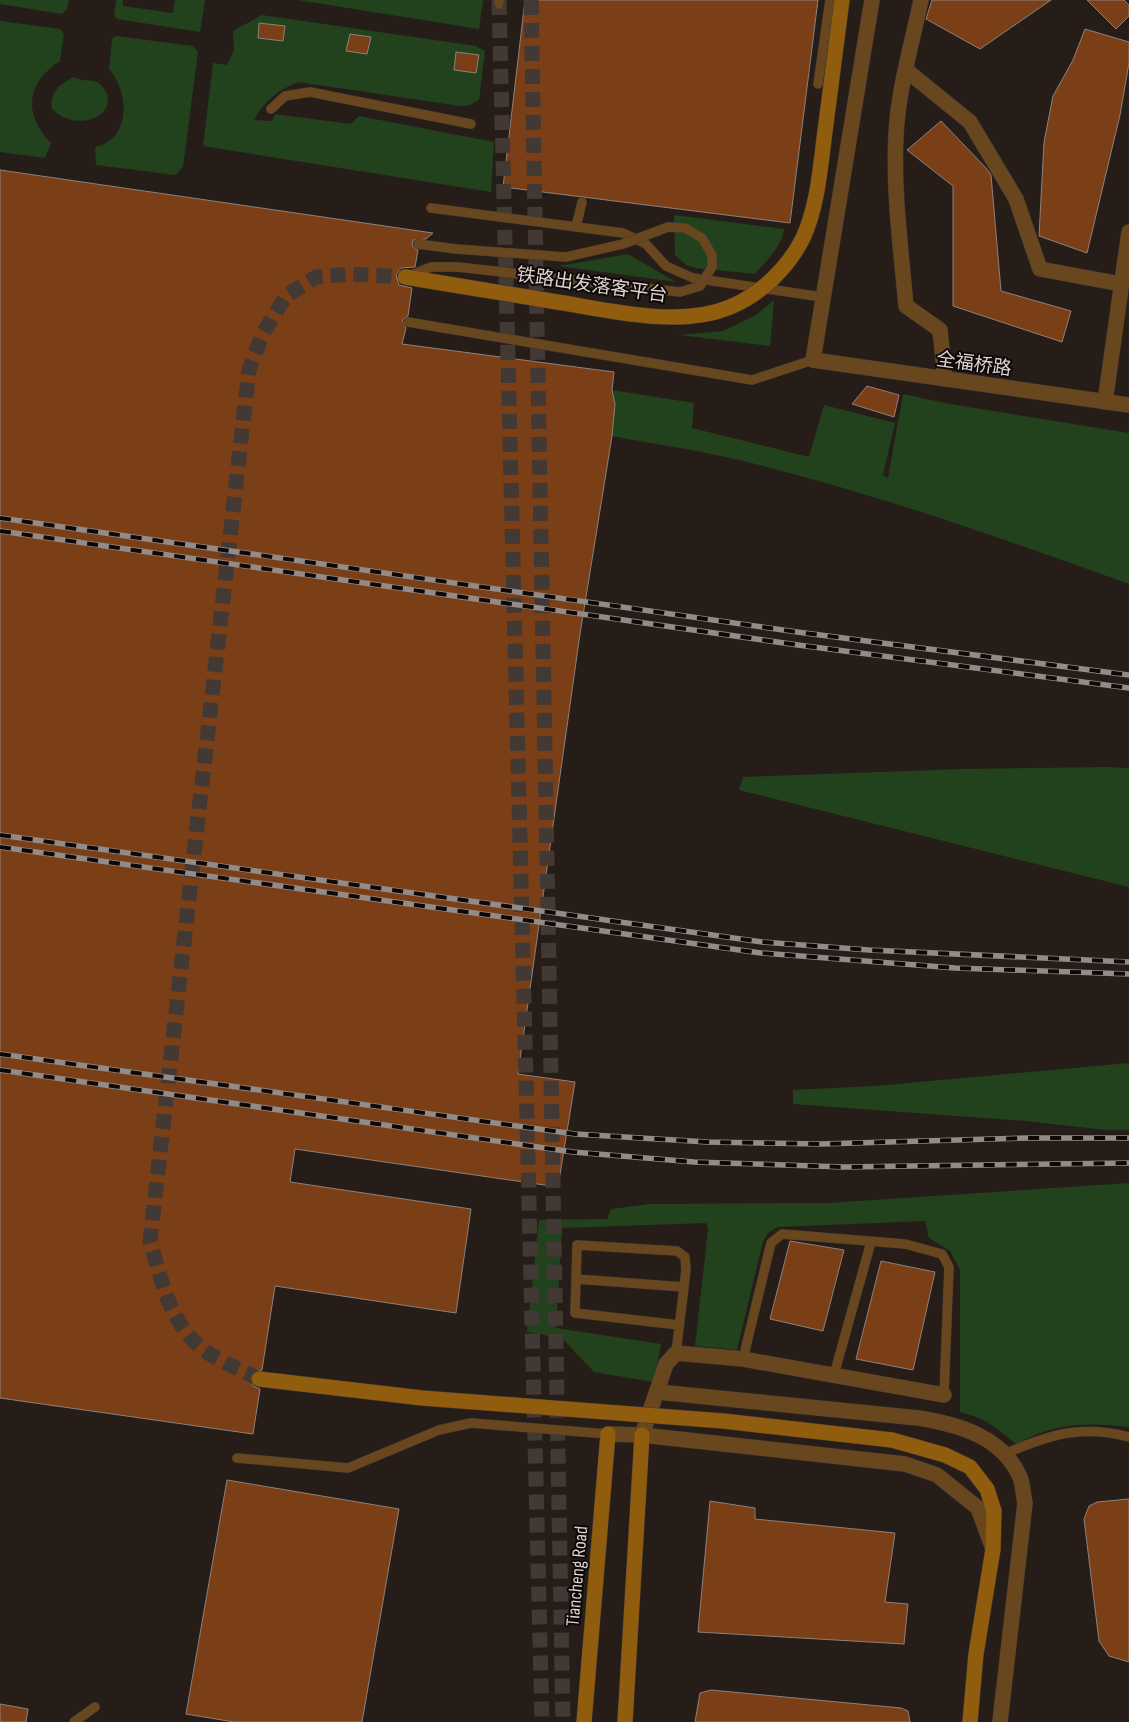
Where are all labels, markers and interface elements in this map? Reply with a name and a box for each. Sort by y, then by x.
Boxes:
street label: 铁路出发落客平台 [515,264,669,307]
street label: 全福桥路 [935,348,1013,381]
street label: Tiancheng Road [562,1525,593,1627]

